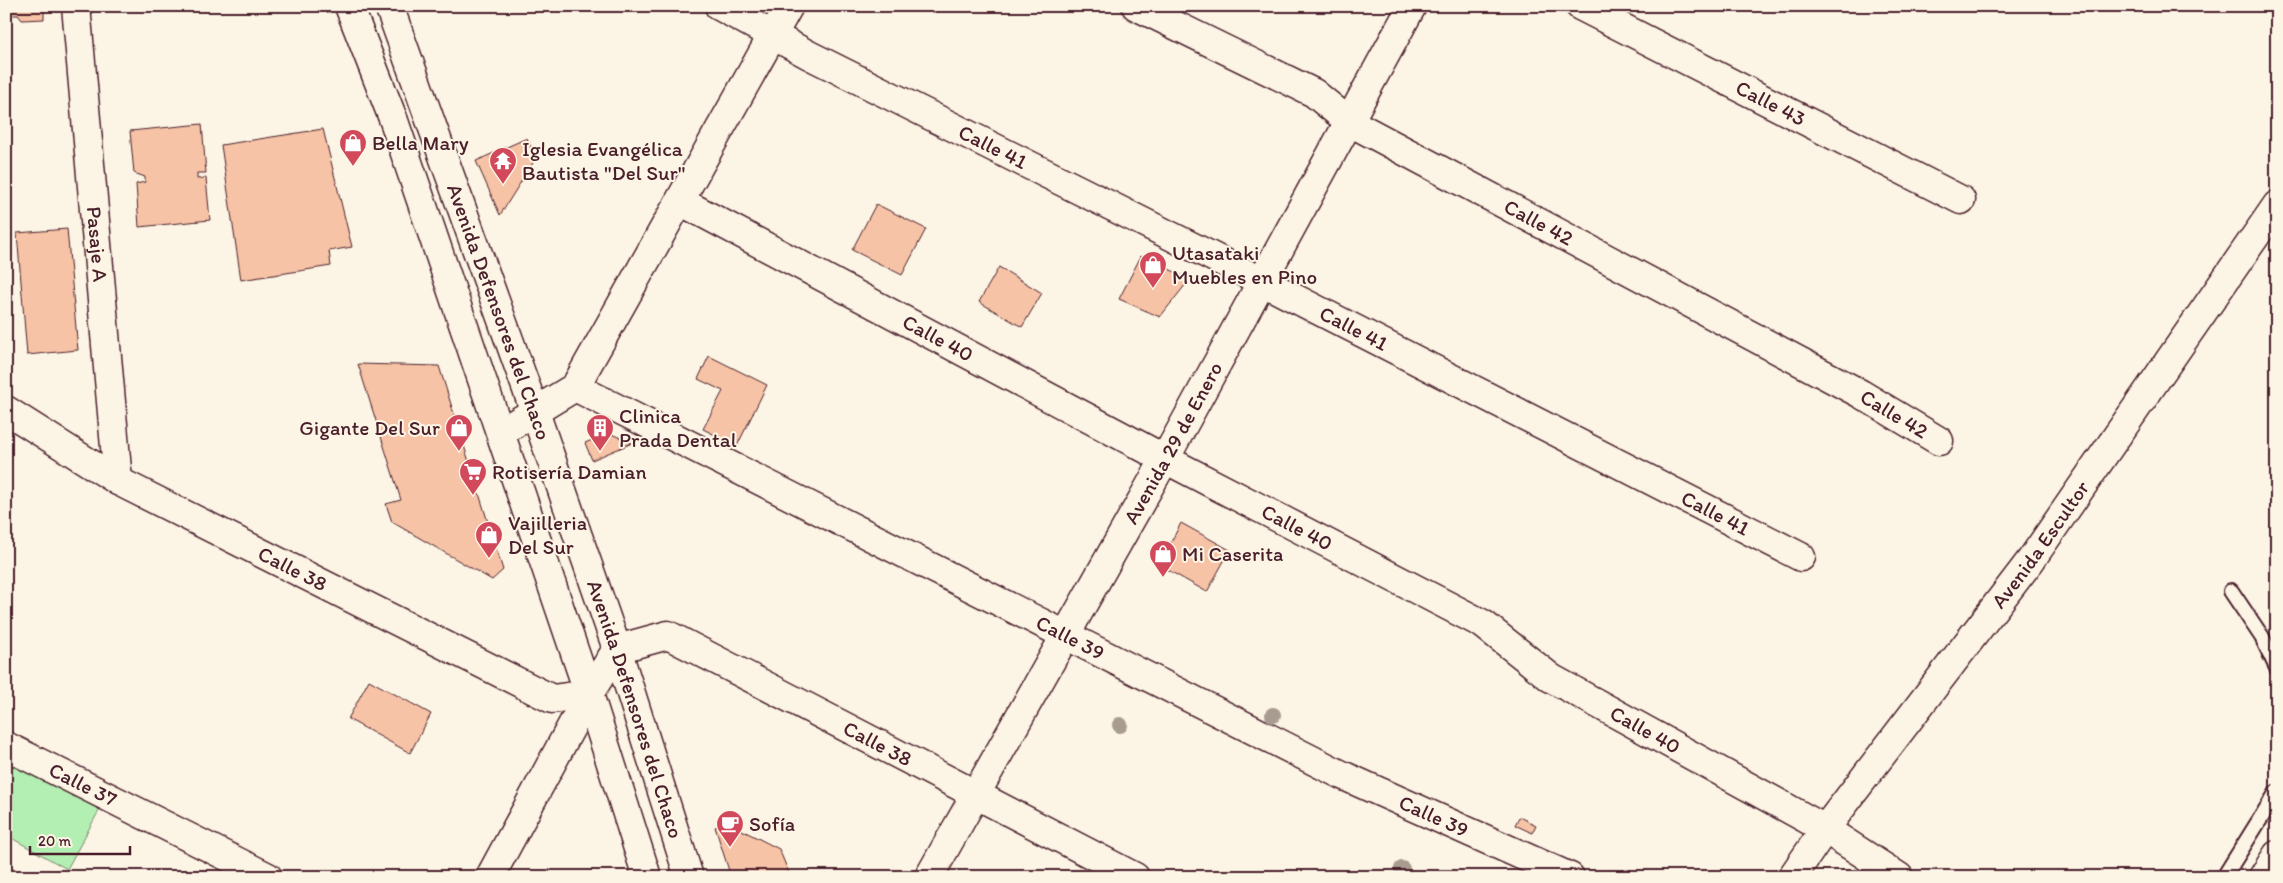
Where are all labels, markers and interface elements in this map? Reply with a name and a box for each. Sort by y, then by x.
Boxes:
street label: Calle 43 [1732,74,1810,131]
street label: Calle 41 [955,119,1032,174]
shop icon: Bella Mary [338,128,368,167]
place label: Bella Mary [372,130,469,155]
place label: Iglesia Evangélica Bautista "Del Sur" [522,136,685,185]
temple icon: Iglesia Evangélica Bautista "Del Sur" [488,146,518,185]
street label: Avenida Defensores del Chaco [442,180,557,443]
street label: Calle 42 [1500,193,1578,251]
street label: Pasaje A [82,205,113,283]
place label: Utasataki Muebles en Pino [1172,240,1317,289]
shop icon: Utasataki Muebles en Pino [1138,250,1168,289]
street label: Calle 41 [1316,300,1393,356]
street label: Calle 40 [898,309,978,367]
street label: Avenida 29 de Enero [1118,357,1228,528]
street label: Calle 42 [1856,384,1933,444]
place label: Clinica Prada Dental [619,403,737,452]
shop icon: Gigante Del Sur [444,413,474,452]
building icon: Clinica Prada Dental [585,413,615,452]
place label: Gigante Del Sur [299,415,440,440]
supermarket icon: Rotisería Damian [458,457,488,496]
place label: Rotisería Damian [492,459,647,484]
street label: Avenida Escultor [1986,476,2094,613]
street label: Calle 41 [1677,485,1754,541]
street label: Calle 40 [1257,498,1337,556]
place label: Vajilleria Del Sur [508,510,587,559]
shop icon: Vajilleria Del Sur [474,520,504,559]
shop icon: Mi Caserita [1148,539,1178,578]
street label: Calle 38 [254,540,332,596]
place label: Mi Caserita [1182,541,1283,566]
street label: Avenida Defensores del Chaco [582,576,689,841]
street label: Calle 39 [1032,609,1109,665]
street label: Calle 40 [1606,700,1685,759]
street label: Calle 38 [839,715,916,771]
street label: Calle 37 [45,757,121,812]
street label: Calle 39 [1395,789,1473,842]
cafe icon: Sofía [715,809,745,848]
place label: Sofía [749,811,795,836]
scale bar [30,823,130,855]
text: 20 m [38,832,72,850]

